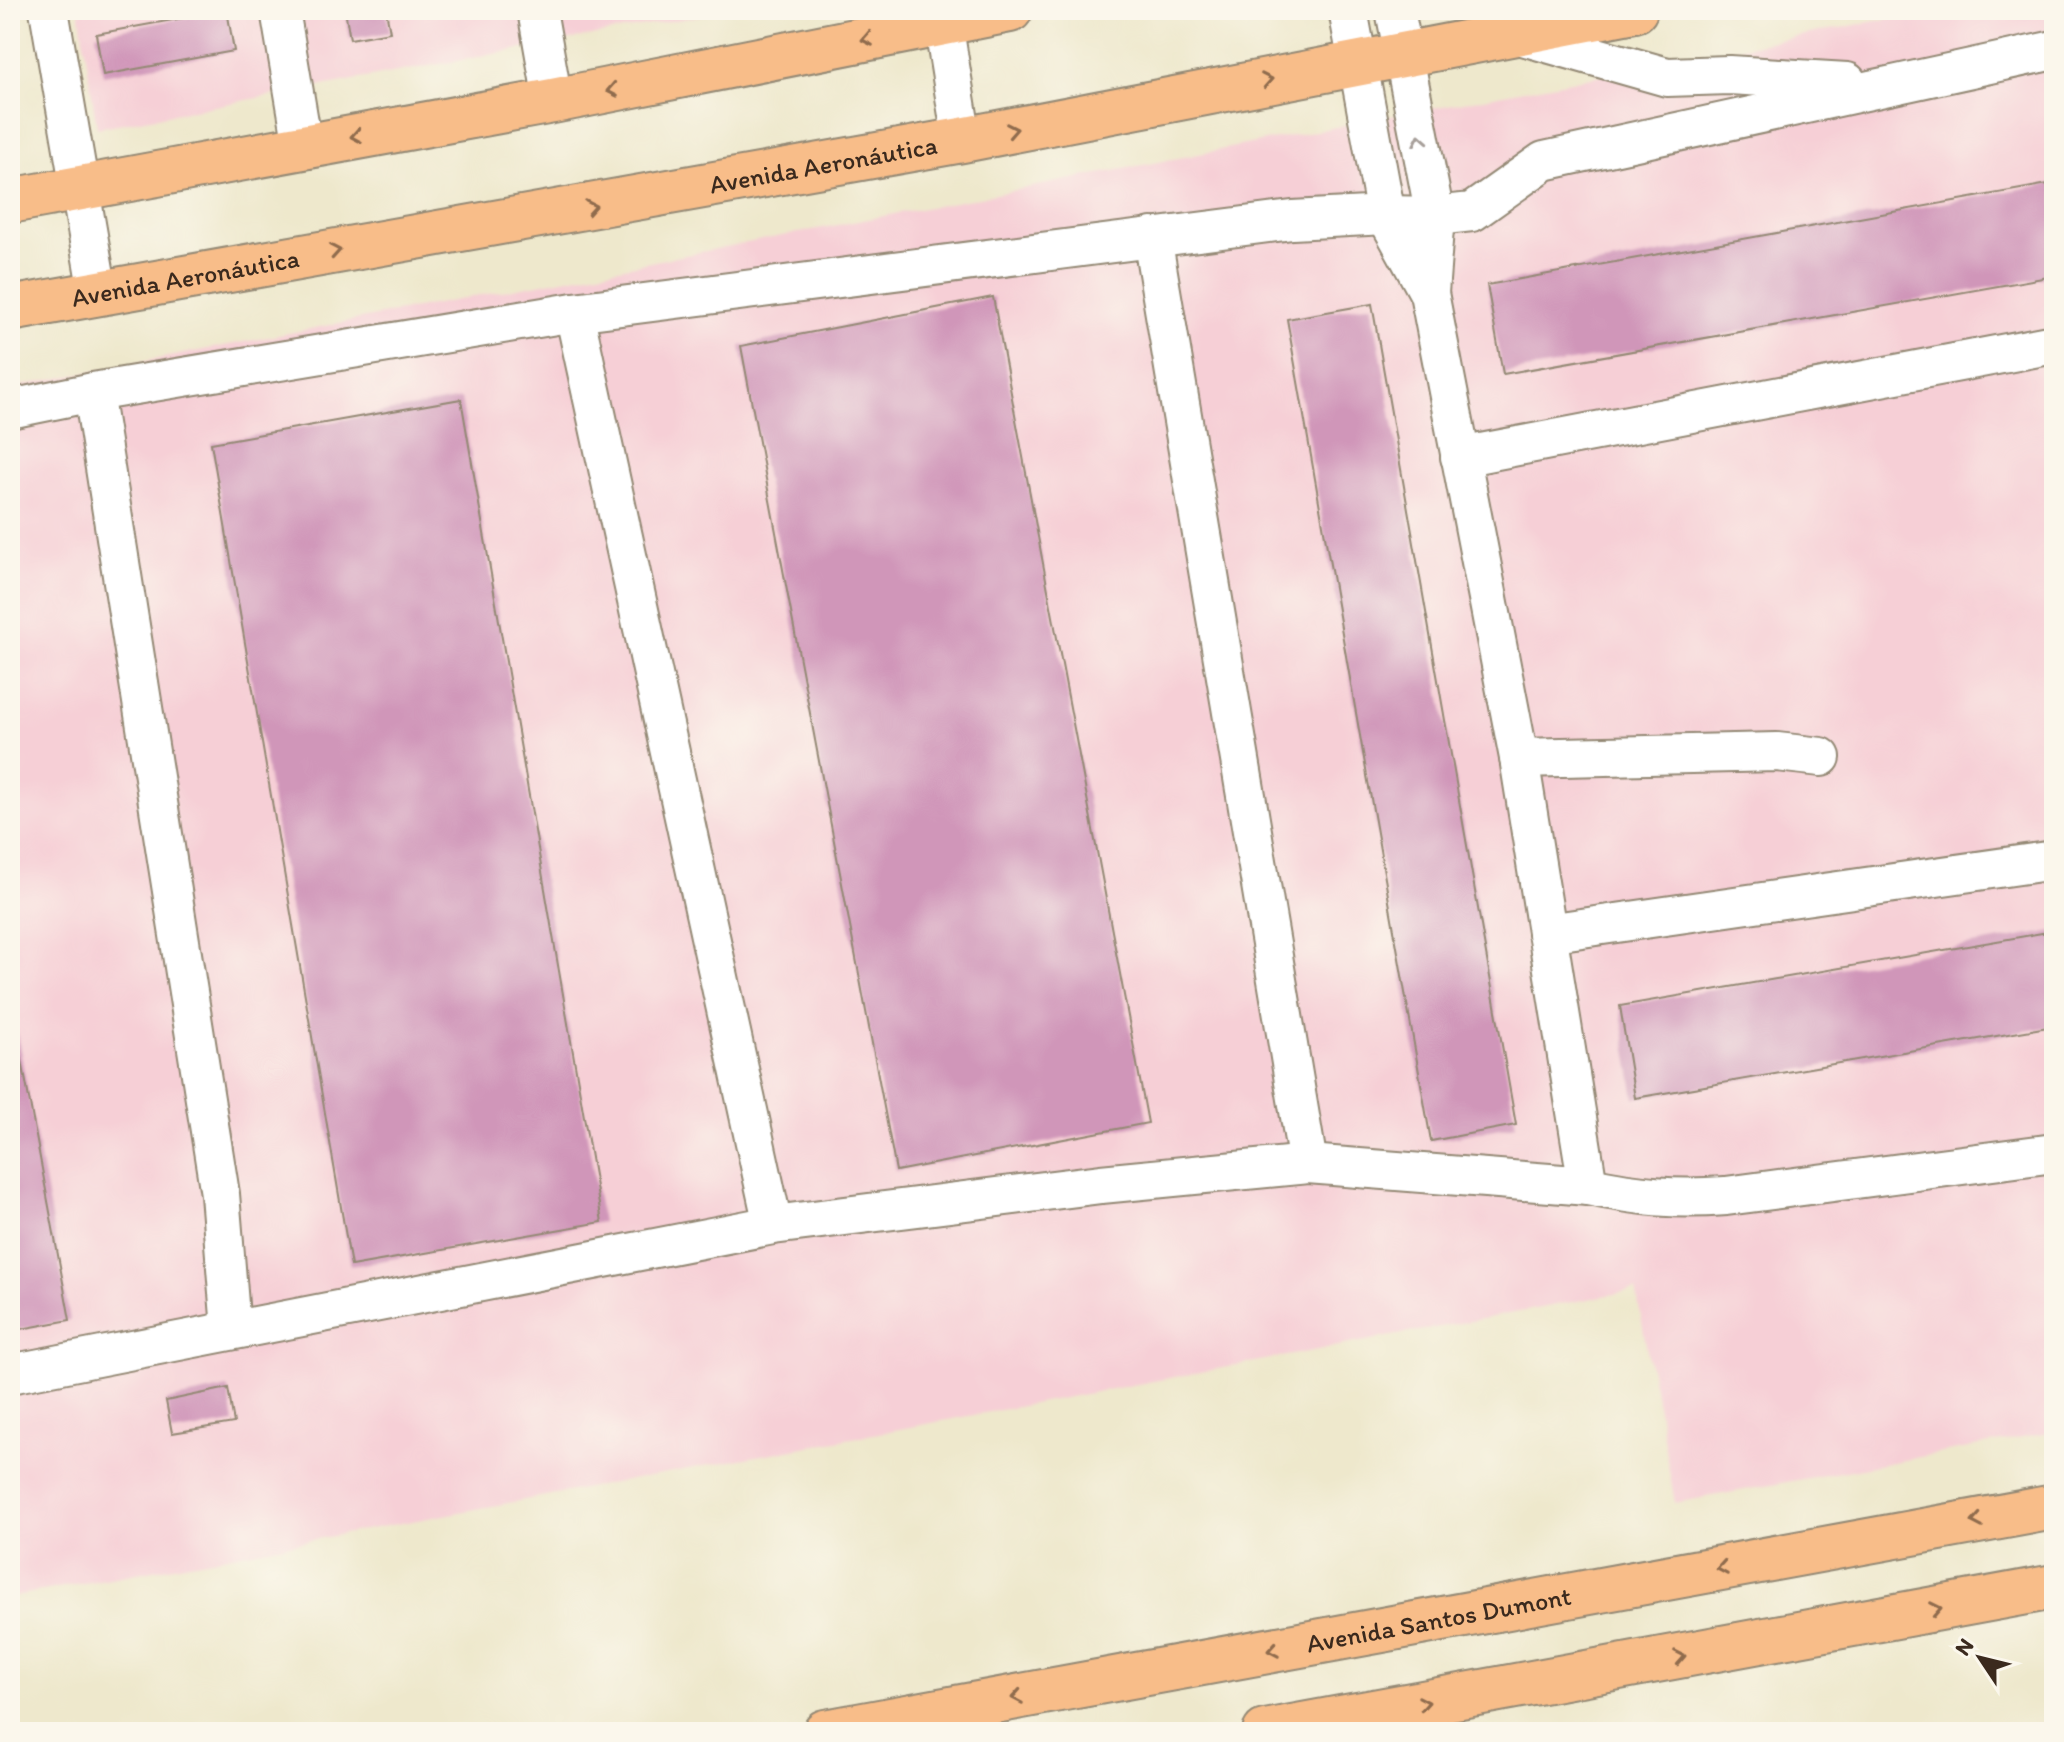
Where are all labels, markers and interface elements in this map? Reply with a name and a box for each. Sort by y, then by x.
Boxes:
one-way arrow [861,30,874,47]
one-way arrow [1260,72,1274,89]
one-way arrow [605,80,619,97]
one-way arrow [1005,122,1018,139]
one-way arrow [349,127,363,144]
street label: Avenida Aeronáutica [707,129,940,201]
one-way arrow [1413,133,1430,146]
one-way arrow [584,200,598,217]
street label: Avenida Aeronáutica [69,242,302,314]
one-way arrow [328,243,342,260]
one-way arrow [1970,1512,1984,1529]
one-way arrow [1715,1559,1728,1576]
street label: Avenida Santos Dumont [1304,1580,1574,1660]
one-way arrow [1929,1602,1943,1619]
north arrow [1940,1618,2020,1698]
text: N [1949,1633,1979,1661]
one-way arrow [1266,1641,1280,1658]
one-way arrow [1673,1650,1687,1667]
one-way arrow [1010,1687,1024,1704]
one-way arrow [1418,1696,1431,1713]

